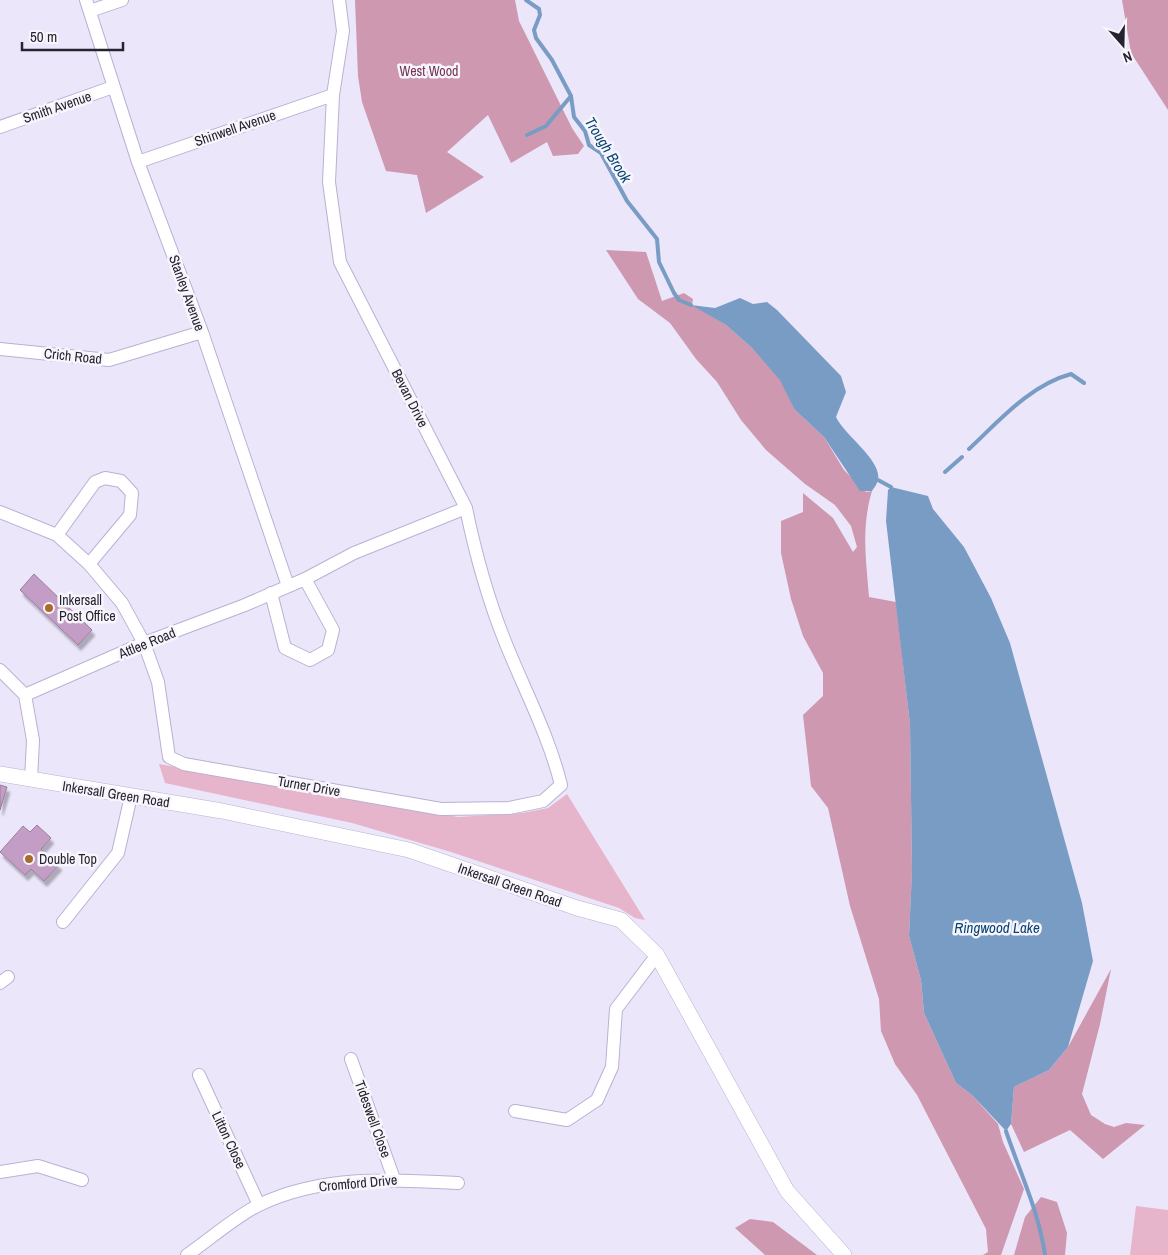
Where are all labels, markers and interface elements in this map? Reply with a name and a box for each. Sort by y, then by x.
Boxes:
scale bar [22,20,124,52]
north arrow [1098,20,1148,70]
text: 50 m [30,26,57,47]
text: N [1120,47,1134,67]
park label: West Wood [400,62,458,80]
street label: Smith Avenue [20,87,94,127]
street label: Shinwell Avenue [192,106,278,150]
water label: Trough Brook [580,113,637,187]
street label: Stanley Avenue [165,253,209,333]
street label: Crich Road [43,344,103,368]
street label: Bevan Drive [388,366,432,430]
place label: Inkersall Post Office [59,591,116,625]
marker: Inkersall Post Office [43,602,55,614]
street label: Attlee Road [115,623,178,663]
street label: Turner Drive [276,772,342,800]
street label: Inkersall Green Road [61,777,171,811]
place label: Double Top [39,850,97,868]
marker: Double Top [23,853,35,865]
street label: Inkersall Green Road [456,859,564,911]
water label: Ringwood Lake [954,917,1040,938]
street label: Tideswell Close [351,1078,395,1160]
street label: Litton Close [208,1108,250,1172]
street label: Cromford Drive [318,1171,398,1195]

